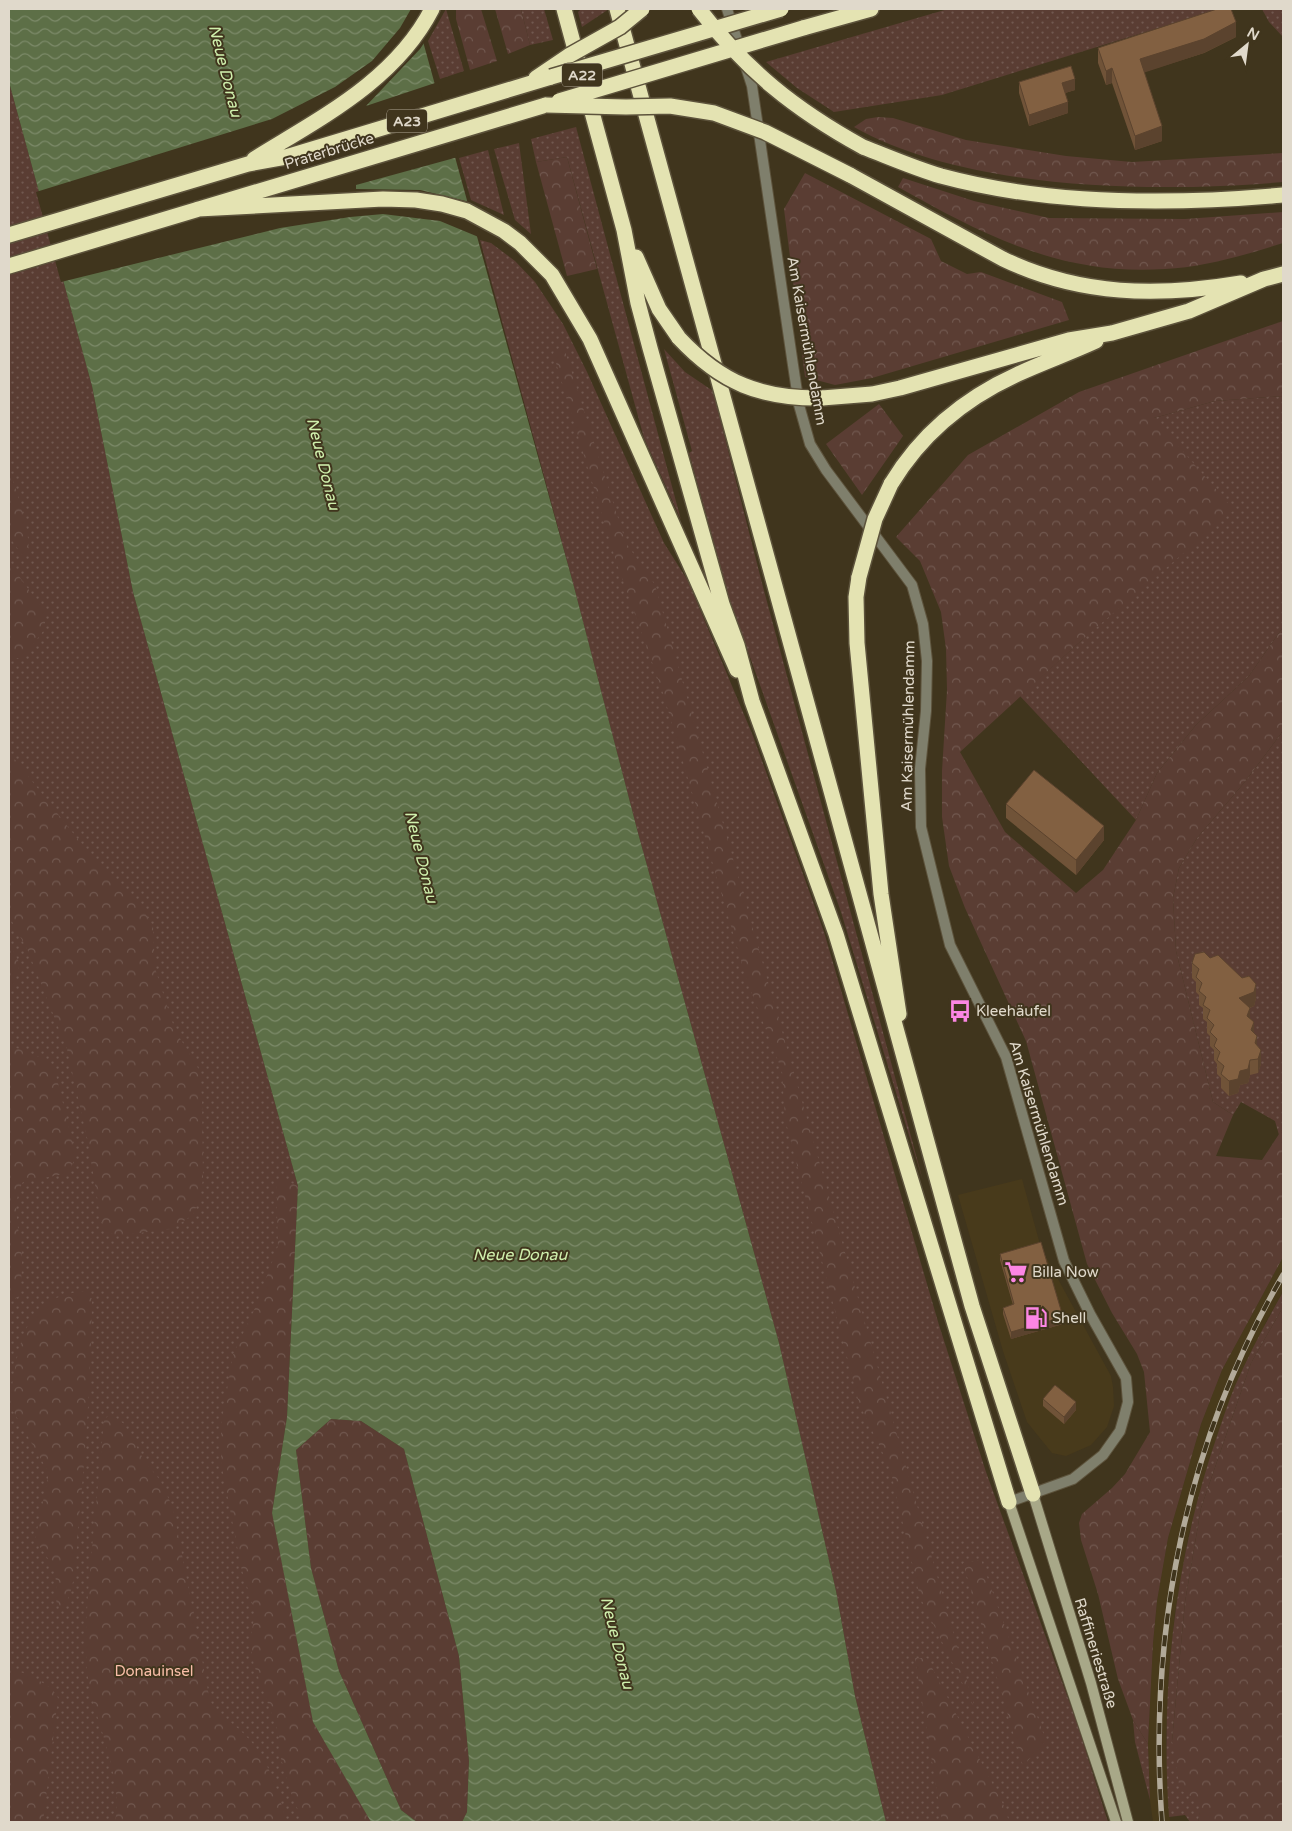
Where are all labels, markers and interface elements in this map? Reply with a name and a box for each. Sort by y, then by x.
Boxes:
north arrow [1222,20,1272,70]
water label: Neue Donau [204,23,246,120]
text: N [1244,24,1262,44]
road number: A22 [562,64,602,86]
road number: A23 [387,110,427,132]
street label: Praterbrücke [282,129,376,173]
street label: Am Kaisermühlendamm [783,255,831,427]
water label: Neue Donau [302,416,344,513]
street label: Am Kaisermühlendamm [898,640,918,812]
water label: Neue Donau [400,809,442,906]
bus stop icon: Kleehäufel [947,998,973,1024]
place label: Kleehäufel [976,1002,1051,1020]
street label: Am Kaisermühlendamm [1005,1039,1073,1207]
water label: Neue Donau [473,1245,569,1265]
supermarket icon: Billa Now [1003,1259,1029,1285]
place label: Billa Now [1032,1263,1099,1281]
fuel station icon: Shell [1023,1305,1049,1331]
place label: Shell [1052,1309,1086,1327]
water label: Neue Donau [596,1595,638,1692]
street label: Raffineriestraße [1071,1596,1121,1710]
park label: Donauinsel [114,1662,194,1680]

